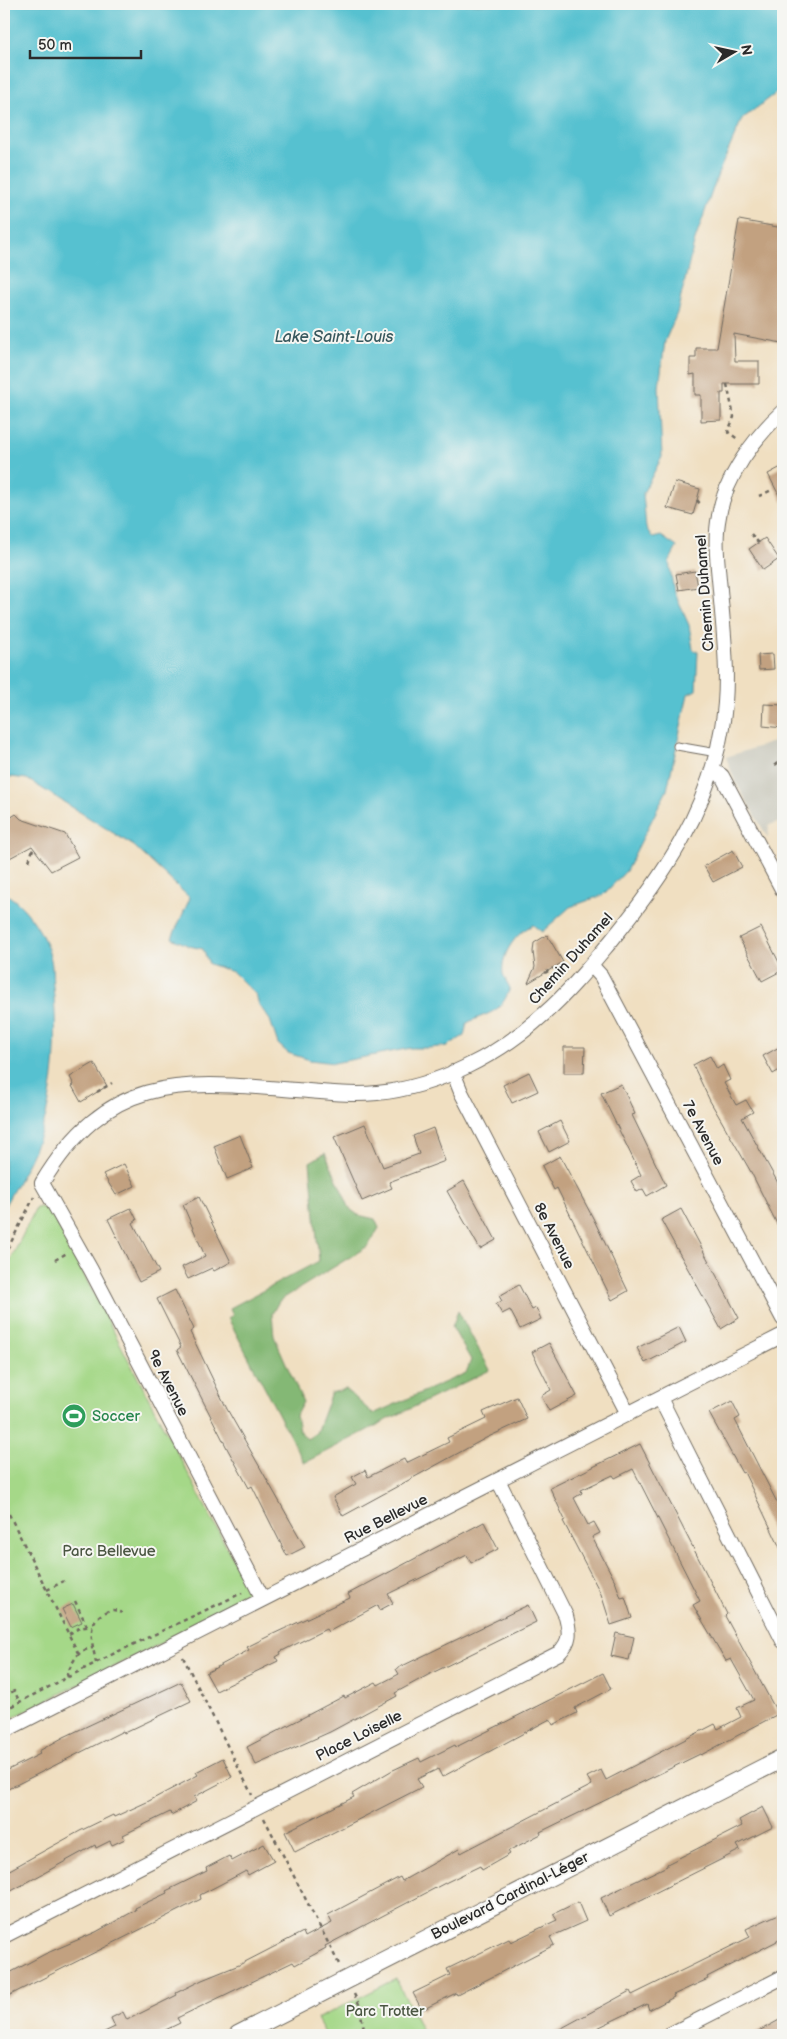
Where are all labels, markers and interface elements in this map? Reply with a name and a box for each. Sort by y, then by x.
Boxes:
scale bar [30,28,141,60]
north arrow [710,28,760,78]
text: 50 m [38,36,72,55]
text: N [737,44,756,57]
water label: Lake Saint-Louis [274,328,394,347]
street label: Chemin Duhamel [691,534,719,652]
street label: Chemin Duhamel [525,909,617,1009]
street label: 7e Avenue [678,1097,728,1169]
street label: 8e Avenue [529,1200,579,1272]
street label: 9e Avenue [143,1347,193,1419]
sports icon: Soccer [61,1403,87,1429]
place label: Soccer [92,1407,140,1426]
street label: Rue Bellevue [341,1490,431,1548]
park label: Parc Bellevue [62,1542,156,1561]
street label: Place Loiselle [313,1706,405,1766]
street label: Boulevard Cardinal-Léger [428,1848,593,1944]
park label: Parc Trotter [346,2002,425,2021]

